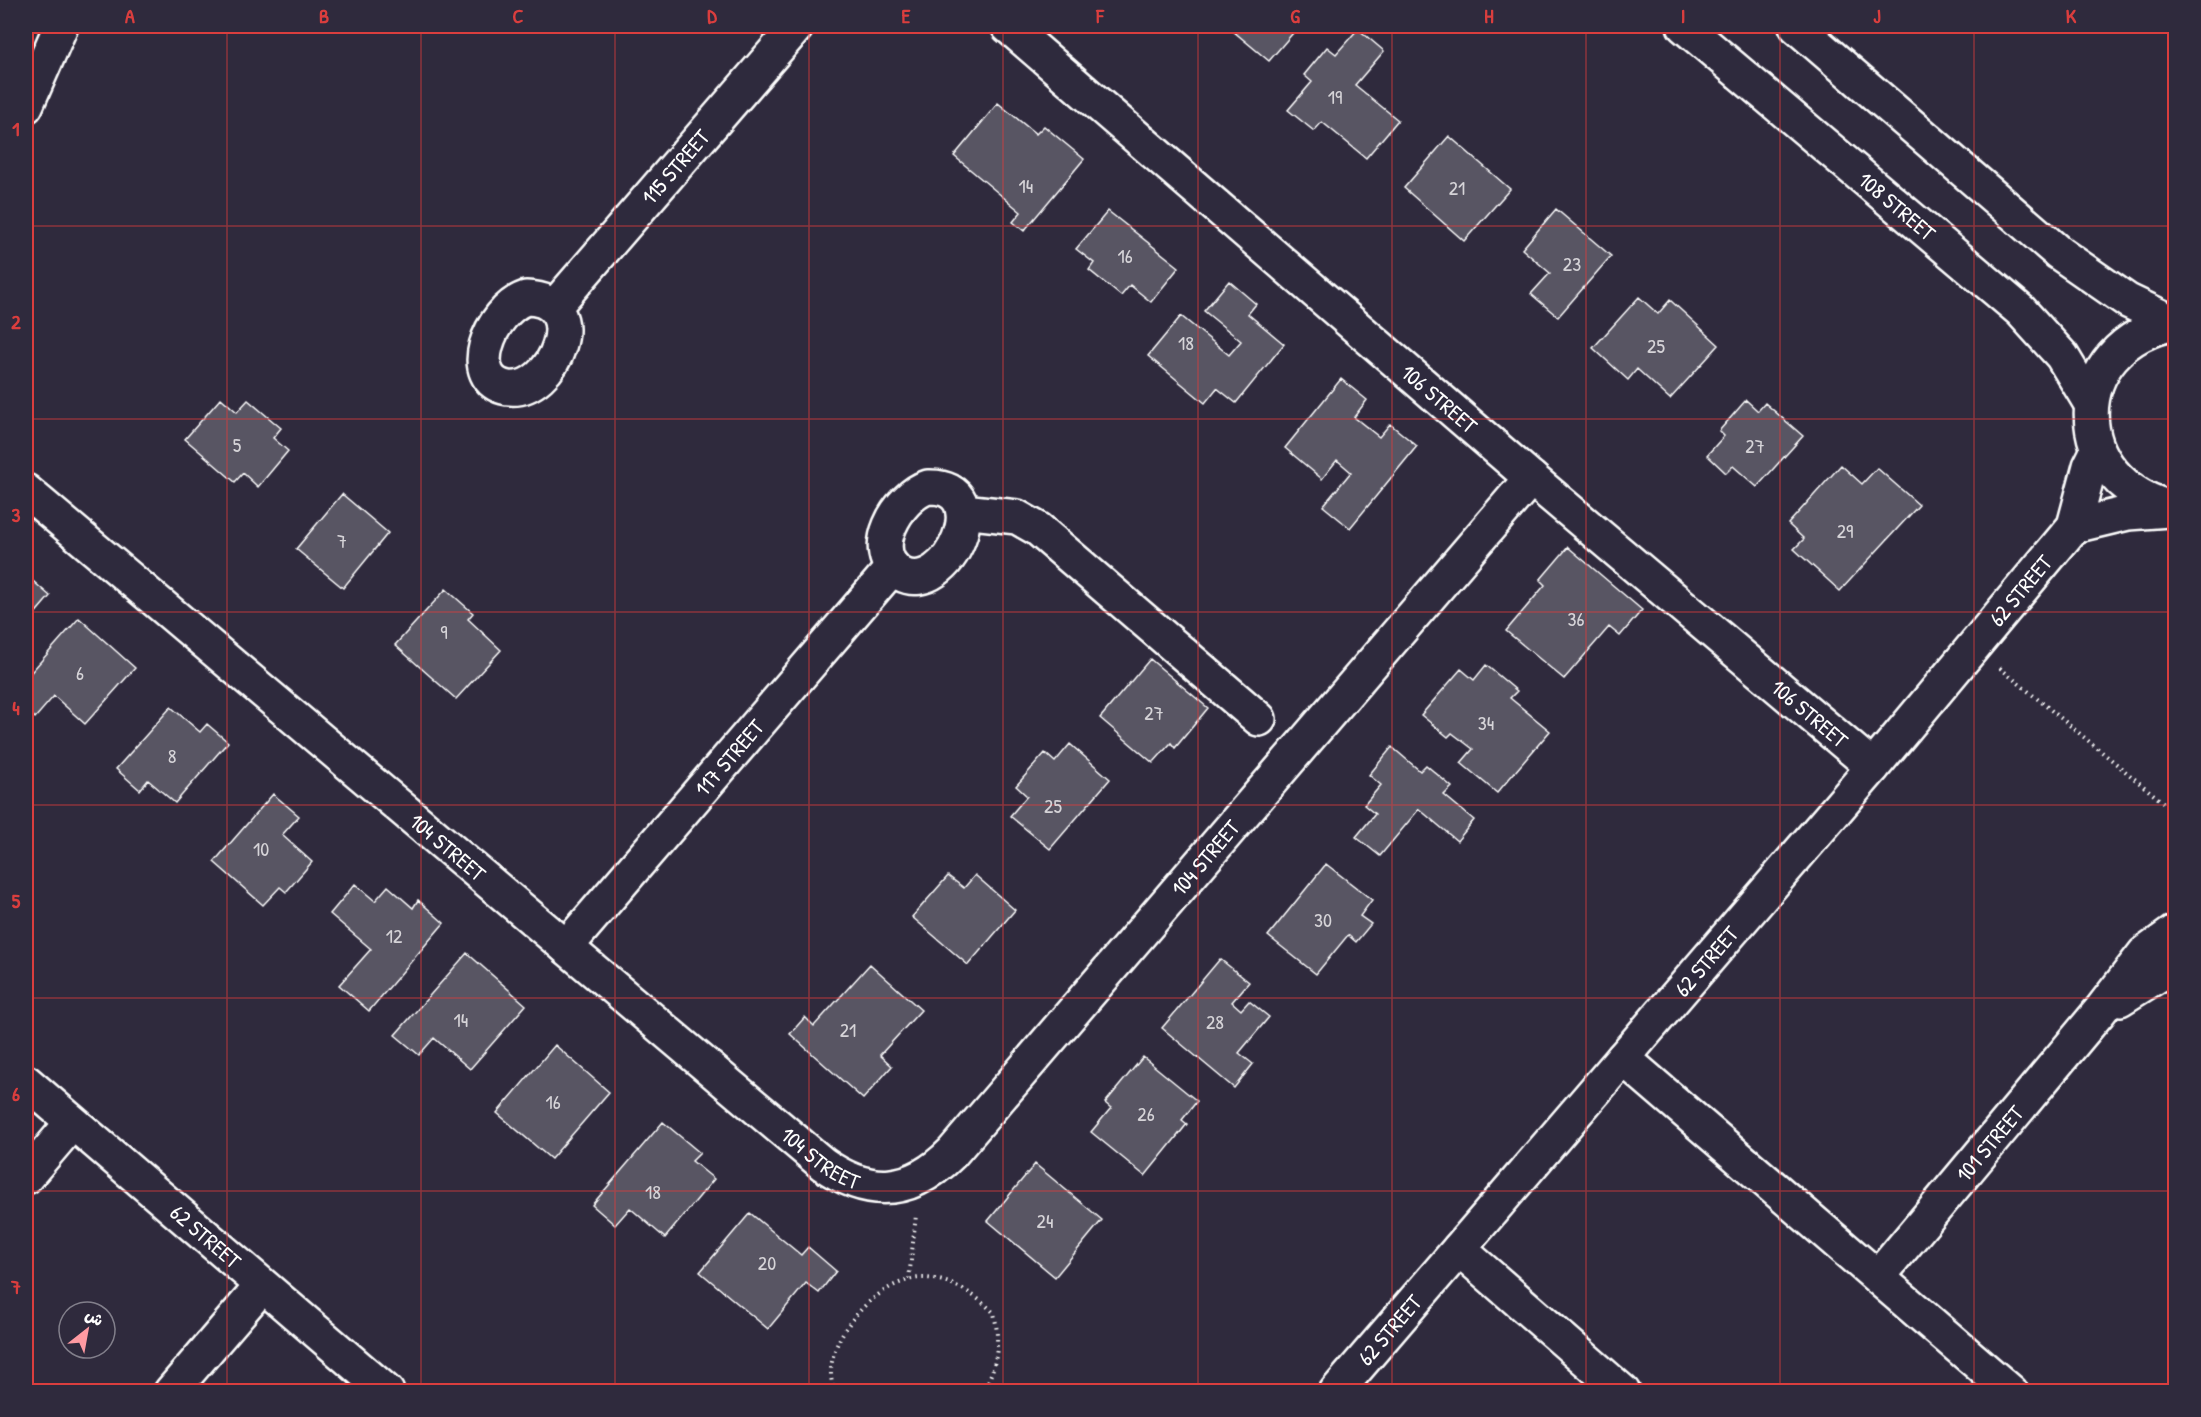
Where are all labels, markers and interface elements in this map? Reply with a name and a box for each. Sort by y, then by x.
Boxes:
text: A [125,2,135,29]
text: B [319,2,329,29]
text: C [513,2,524,29]
text: D [707,2,717,29]
text: E [902,2,911,29]
text: F [1095,2,1105,29]
text: G [1290,2,1300,29]
text: H [1484,2,1494,29]
text: I [1681,2,1685,29]
text: J [1873,2,1881,29]
text: K [2066,2,2077,29]
house number: 19 [1328,83,1342,110]
text: 1 [12,115,20,142]
street label: 115 STREET [634,122,717,211]
street label: 108 STREET [1852,165,1943,248]
house number: 14 [1019,172,1033,199]
house number: 21 [1449,174,1465,201]
house number: 16 [1117,242,1133,269]
house number: 23 [1563,250,1581,277]
text: 2 [11,308,21,335]
house number: 18 [1178,329,1194,356]
house number: 25 [1647,332,1665,359]
street label: 106 STREET [1395,357,1484,441]
house number: 5 [233,431,242,458]
house number: 27 [1745,432,1765,459]
text: 3 [12,501,21,528]
house number: 29 [1837,517,1853,544]
house number: 7 [337,527,347,554]
street label: 62 STREET [1982,548,2059,632]
house number: 36 [1568,605,1584,632]
house number: 9 [440,618,448,645]
house number: 6 [76,659,84,686]
street label: 106 STREET [1765,672,1855,755]
text: 4 [12,694,20,721]
house number: 27 [1144,699,1164,726]
house number: 34 [1478,709,1494,736]
street label: 117 STREET [688,712,771,802]
house number: 8 [168,742,176,769]
house number: 25 [1044,792,1062,819]
street label: 104 STREET [403,806,493,889]
street label: 104 STREET [1164,813,1247,902]
house number: 10 [253,835,269,862]
text: 5 [12,887,21,914]
house number: 30 [1314,906,1332,933]
street label: 62 STREET [1667,919,1745,1003]
house number: 12 [386,922,403,949]
house number: 14 [454,1006,468,1033]
house number: 28 [1206,1008,1224,1035]
house number: 21 [840,1016,856,1043]
text: 6 [12,1080,20,1107]
house number: 16 [545,1088,561,1115]
street label: 101 STREET [1949,1098,2031,1188]
house number: 26 [1137,1100,1155,1127]
street label: 104 STREET [774,1120,865,1197]
house number: 18 [645,1178,661,1205]
street label: 62 STREET [164,1198,248,1276]
house number: 24 [1037,1207,1053,1234]
house number: 20 [758,1249,776,1276]
text: 7 [10,1273,21,1300]
street label: 62 STREET [1351,1288,1429,1372]
north arrow [57,1300,117,1360]
text: ش [82,1303,108,1331]

